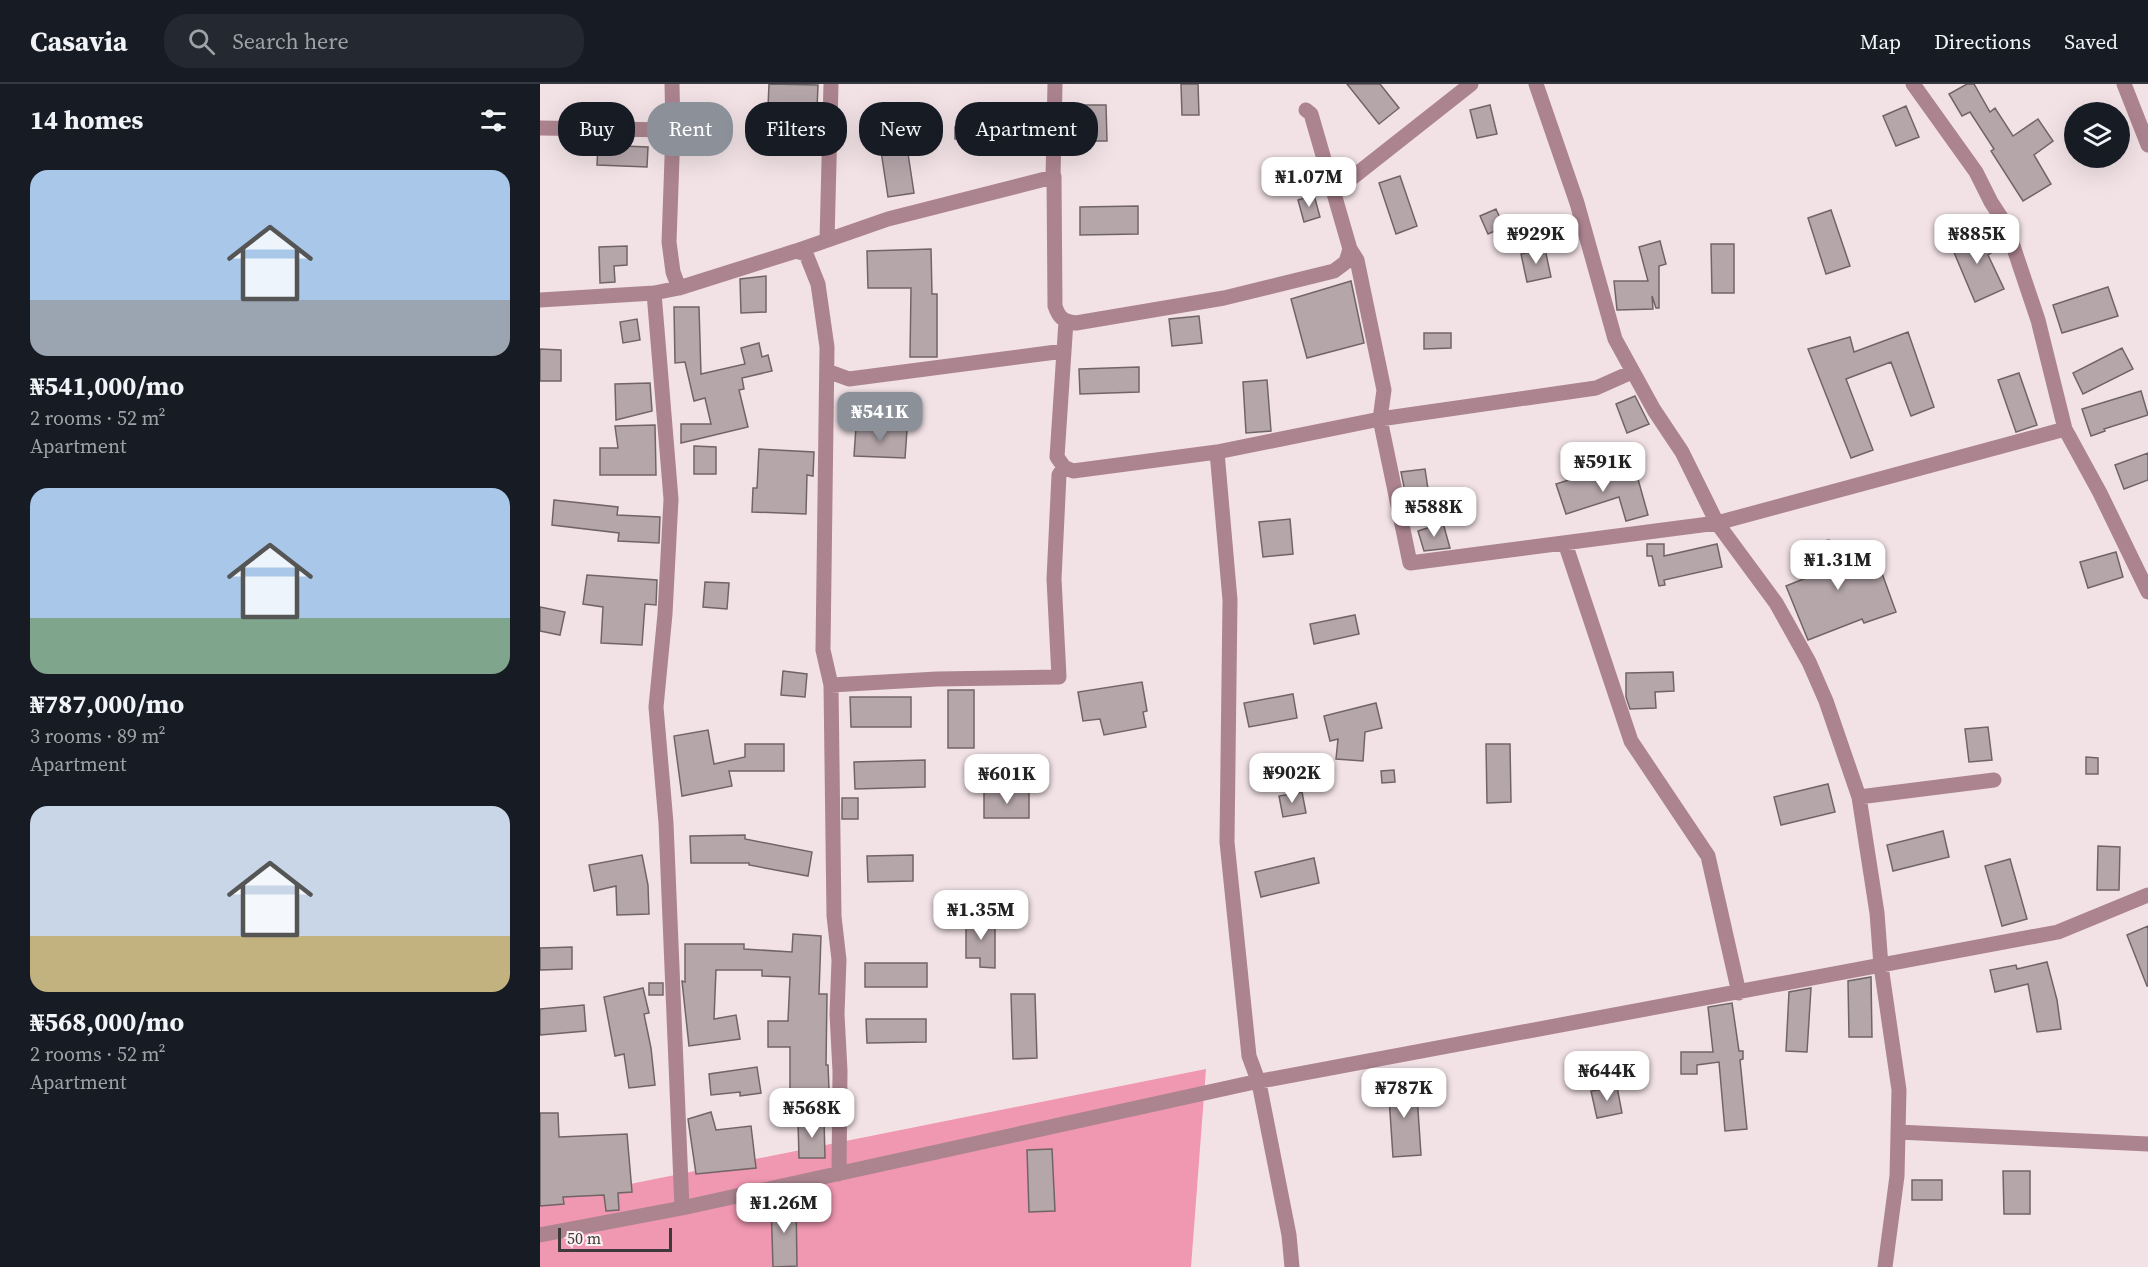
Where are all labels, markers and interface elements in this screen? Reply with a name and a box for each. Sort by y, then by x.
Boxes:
search box [164,14,584,68]
text: Casavia [30,22,128,60]
icon: search [185,25,218,58]
text: Search here [233,26,349,56]
text: Map [1860,27,1901,56]
text: Directions [1934,27,2031,56]
text: Saved [2064,27,2118,56]
text: 14 homes [30,102,143,138]
chip: Buy [558,102,635,156]
chip: Rent [647,102,733,156]
chip: Filters [745,102,847,156]
chip: New [859,102,943,156]
chip: Apartment [955,102,1098,156]
map controls [2064,102,2130,168]
button: layers [2064,102,2130,168]
icon: filters [477,104,510,137]
pin: ₦1.07M [1260,157,1358,208]
text: ₦1.07M [1275,162,1343,190]
icon: home [216,209,324,317]
pin: ₦929K [1494,214,1578,265]
pin: ₦885K [1935,214,2019,265]
text: ₦929K [1507,219,1565,247]
text: ₦885K [1948,219,2006,247]
text: ₦541,000/mo [30,368,184,404]
pin: ₦541K [838,392,922,443]
text: ₦541K [851,397,909,425]
text: 2 rooms · 52 m² [30,404,166,432]
text: Apartment [30,432,127,460]
pin: ₦591K [1561,442,1645,493]
text: ₦591K [1574,447,1632,475]
pin: ₦588K [1392,487,1476,538]
text: ₦588K [1405,492,1463,520]
icon: home [216,527,324,635]
pin: ₦1.31M [1789,540,1887,591]
text: ₦1.31M [1804,545,1872,573]
text: ₦787,000/mo [30,686,184,722]
text: 3 rooms · 89 m² [30,722,166,750]
text: Apartment [30,750,127,778]
pin: ₦902K [1250,753,1334,804]
pin: ₦601K [965,754,1049,805]
text: ₦902K [1263,758,1321,786]
text: ₦601K [978,759,1036,787]
icon: home [216,845,324,953]
pin: ₦1.35M [932,890,1030,941]
text: ₦1.35M [947,895,1015,923]
text: ₦568,000/mo [30,1004,184,1040]
text: 2 rooms · 52 m² [30,1040,166,1068]
pin: ₦644K [1565,1051,1649,1102]
text: ₦644K [1578,1056,1636,1084]
text: Apartment [30,1068,127,1096]
pin: ₦787K [1362,1068,1446,1119]
text: ₦787K [1375,1073,1433,1101]
pin: ₦568K [770,1088,854,1139]
text: ₦568K [783,1093,841,1121]
pin: ₦1.26M [735,1183,833,1234]
text: ₦1.26M [750,1188,818,1216]
scale bar [558,1225,672,1252]
text: 50 m [567,1227,601,1249]

